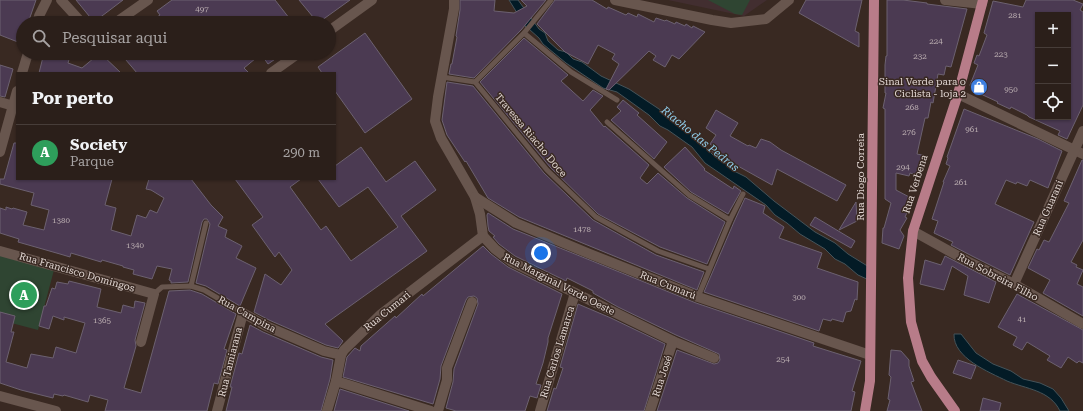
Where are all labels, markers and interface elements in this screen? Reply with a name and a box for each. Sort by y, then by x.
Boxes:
house number: 497 [195,5,209,14]
house number: 281 [1008,11,1022,20]
map controls [1035,12,1071,120]
button: + [1035,12,1071,48]
search box [16,16,336,60]
icon: search [30,27,52,49]
text: Pesquisar aqui [62,29,167,47]
house number: 224 [929,37,943,46]
button: − [1035,48,1071,84]
house number: 223 [994,50,1008,59]
house number: 232 [913,52,927,61]
place label: Sinal Verde para o Ciclista - loja 2 [879,76,966,99]
shop icon: Sinal Verde para o Ciclista - loja 2 [969,77,989,97]
button: locate [1035,84,1071,120]
house number: 950 [1004,85,1018,94]
text: Por perto [32,88,113,108]
street label: Travessa Riacho Doce [493,91,569,179]
water label: Riacho das Pedras [658,103,741,174]
house number: 268 [905,103,919,112]
house number: 961 [965,125,979,134]
house number: 276 [902,128,916,137]
street label: Rua Diogo Correia [855,133,866,221]
text: Society [70,136,127,154]
text: A [40,145,50,160]
text: 290 m [283,145,320,160]
street label: Rua Verbena [900,153,930,215]
text: Parque [70,154,114,169]
house number: 294 [896,163,910,172]
house number: 261 [954,178,968,187]
street label: Rua Guarani [1031,178,1065,238]
house number: 1380 [52,216,70,225]
house number: 1478 [573,225,591,234]
house number: 1340 [126,241,144,250]
your location [531,243,551,263]
street label: Rua Francisco Domingos [18,250,136,294]
street label: Rua Marginal Verde Oeste [501,251,617,317]
street label: Rua Sobreira Filho [956,251,1040,303]
street label: Rua Cumarú [638,269,698,301]
pin: A [11,280,37,310]
street label: Rua Cumari [362,289,412,333]
house number: 300 [792,293,806,302]
street label: Rua Campina [216,294,278,335]
street label: Rua Carlos Lamarca [538,304,576,399]
house number: 41 [1018,315,1027,324]
house number: 1365 [93,316,111,325]
street label: Rua Tamiarana [216,325,244,398]
street label: Rua José [650,353,674,398]
house number: 254 [776,355,790,364]

